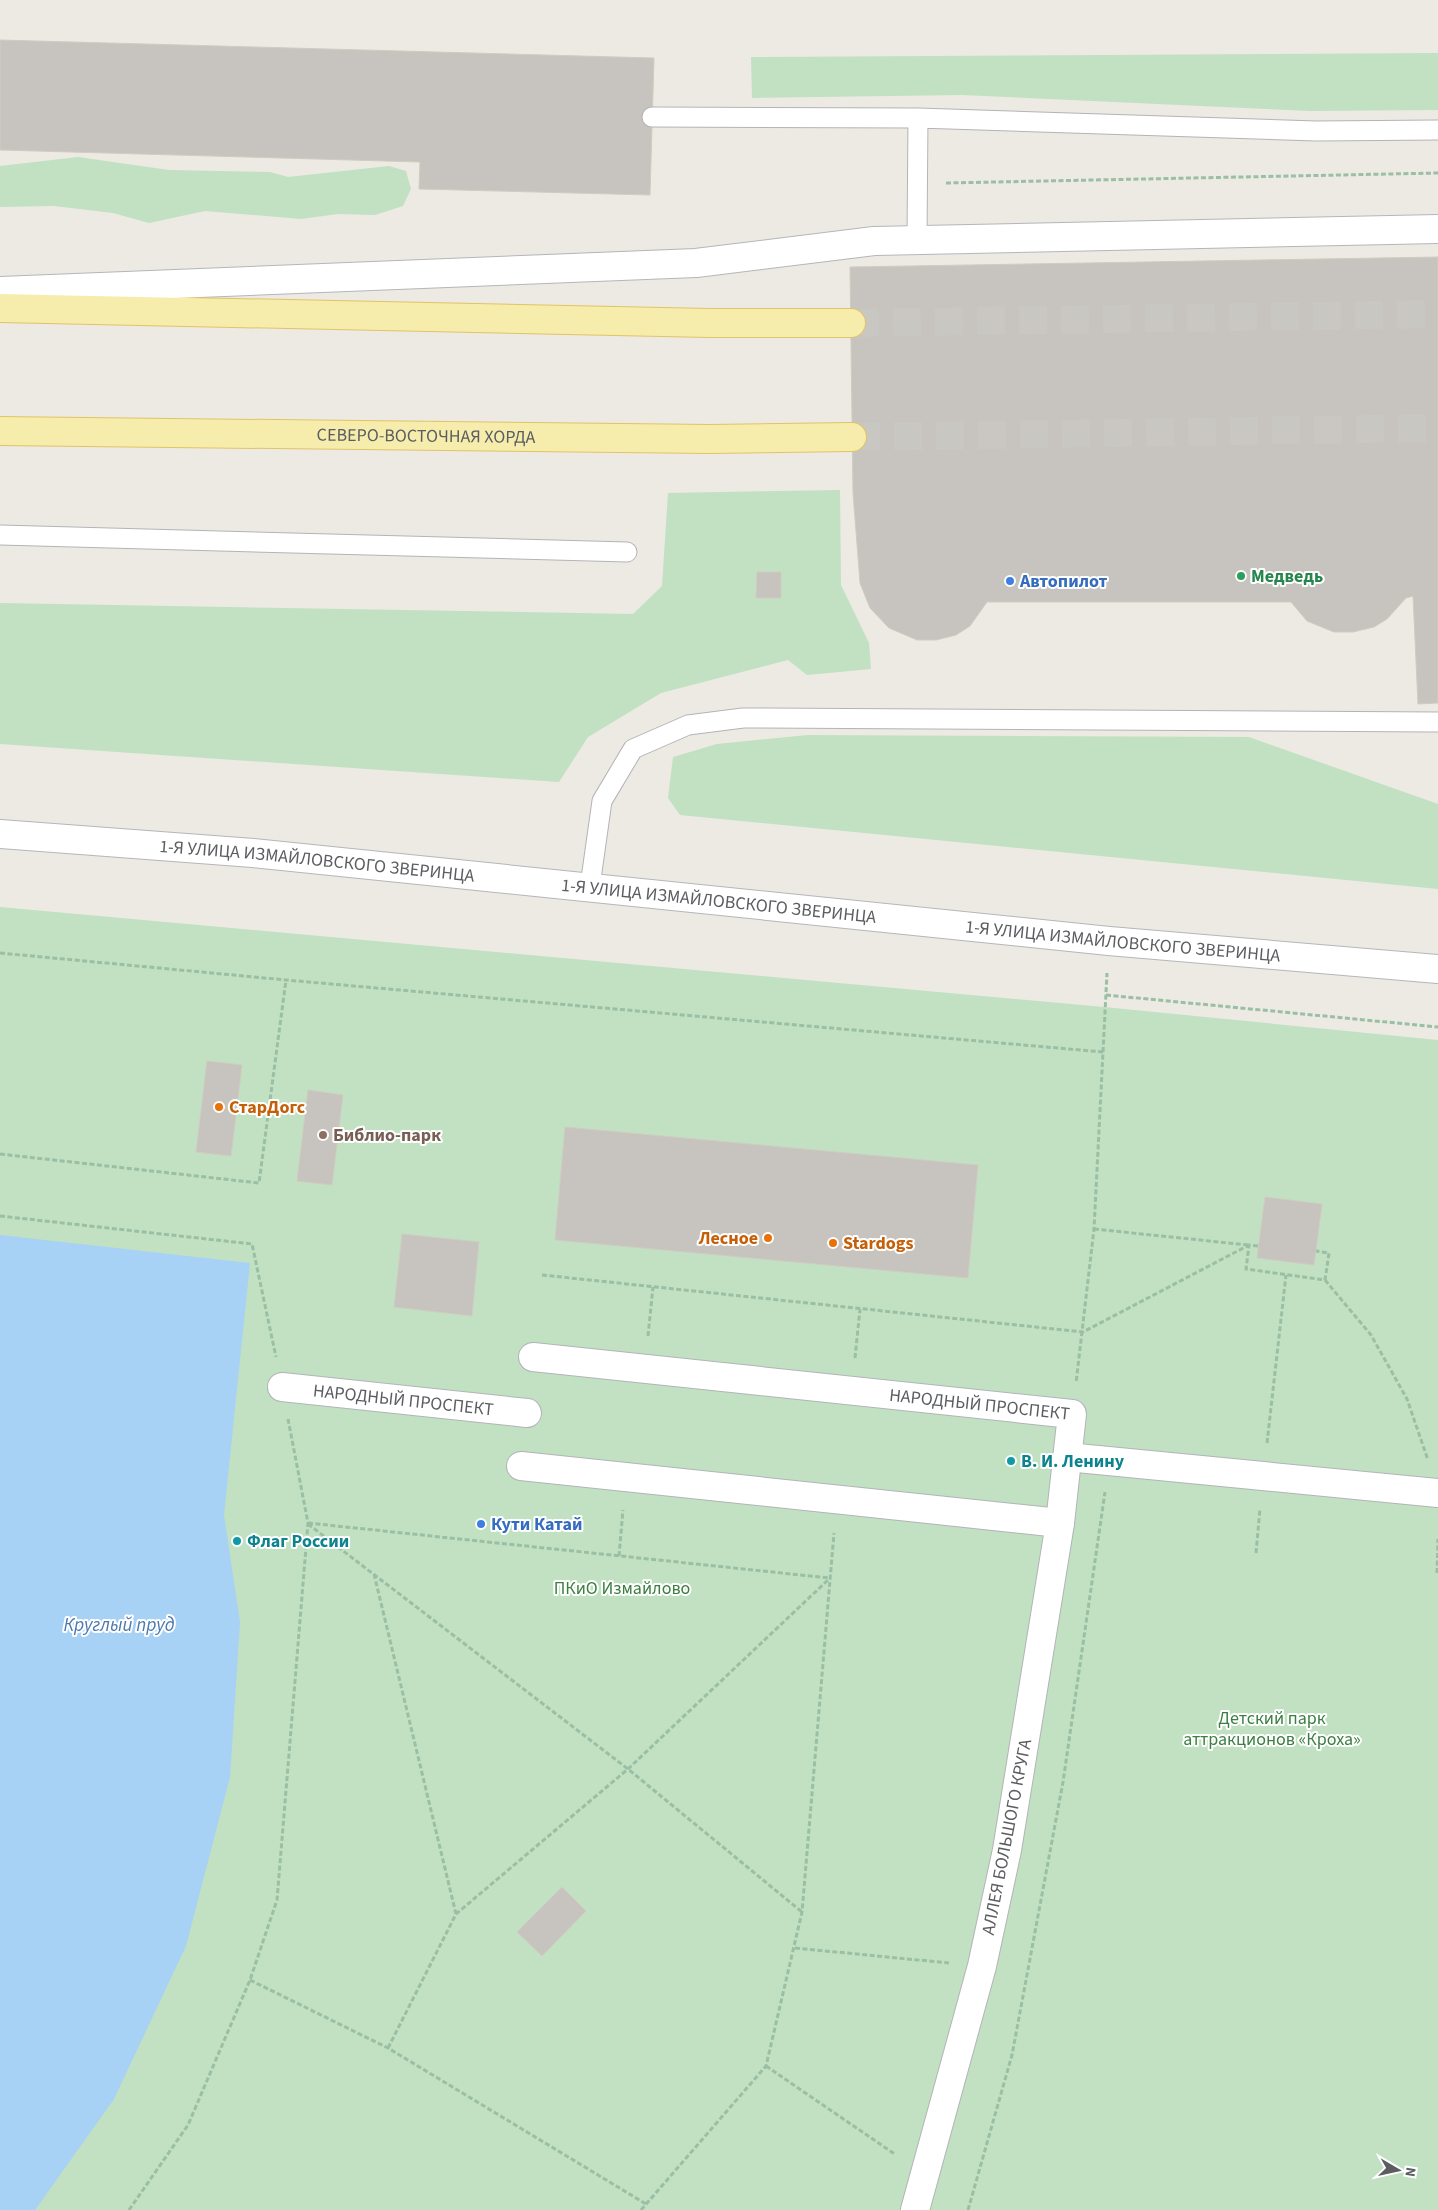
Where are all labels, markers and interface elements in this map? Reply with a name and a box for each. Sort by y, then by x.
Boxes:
street label: СЕВЕРО-ВОСТОЧНАЯ ХОРДА [317,422,536,450]
place label: Медведь [1251,564,1323,589]
place label: Автопилот [1019,569,1107,594]
marker: Медведь [1235,570,1247,582]
marker: Автопилот [1004,575,1016,587]
street label: 1-Я УЛИЦА ИЗМАЙЛОВСКОГО ЗВЕРИНЦА [158,834,476,888]
street label: 1-Я УЛИЦА ИЗМАЙЛОВСКОГО ЗВЕРИНЦА [560,872,878,930]
street label: 1-Я УЛИЦА ИЗМАЙЛОВСКОГО ЗВЕРИНЦА [964,914,1282,968]
place label: СтарДогс [229,1095,306,1120]
marker: СтарДогс [213,1101,225,1113]
place label: Библио-парк [333,1123,441,1148]
marker: Библио-парк [317,1129,329,1141]
place label: Лесное [698,1226,758,1251]
place label: Stardogs [843,1231,913,1256]
marker: Лесное [762,1232,774,1244]
marker: Stardogs [827,1237,839,1249]
street label: НАРОДНЫЙ ПРОСПЕКТ [312,1378,495,1422]
street label: НАРОДНЫЙ ПРОСПЕКТ [888,1382,1071,1426]
place label: В. И. Ленину [1021,1449,1125,1474]
marker: В. И. Ленину [1005,1455,1017,1467]
place label: Кути Катай [491,1512,583,1537]
marker: Кути Катай [475,1518,487,1530]
place label: Флаг России [247,1529,349,1554]
marker: Флаг России [231,1535,243,1547]
park label: ПКиО Измайлово [554,1576,690,1601]
water label: Круглый пруд [63,1612,175,1639]
park label: Детский парк аттракционов «Кроха» [1183,1706,1361,1752]
street label: АЛЛЕЯ БОЛЬШОГО КРУГА [976,1737,1038,1937]
north arrow [1373,2145,1423,2195]
text: N [1399,2166,1420,2178]

